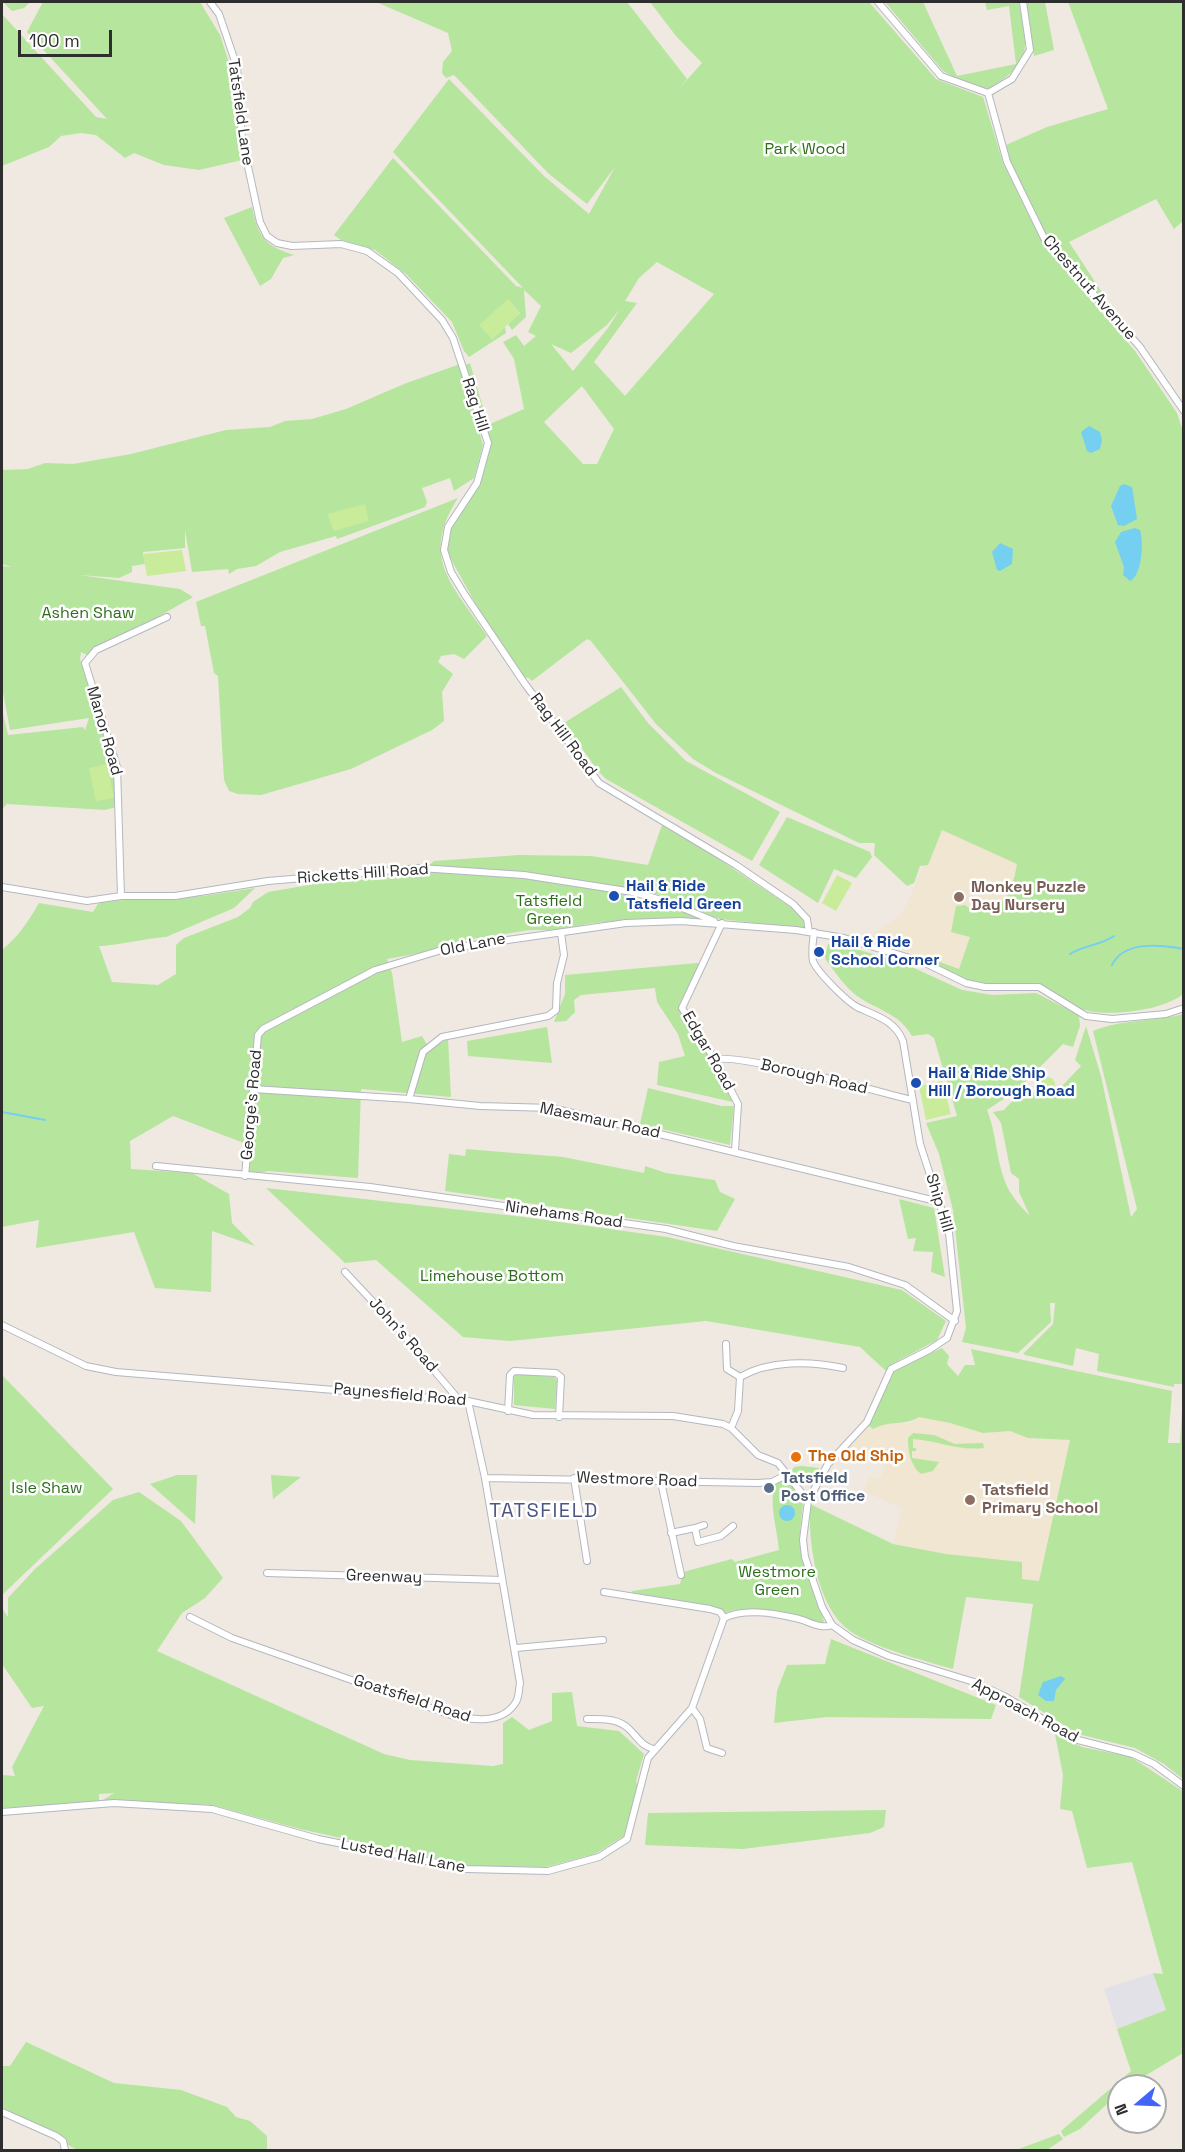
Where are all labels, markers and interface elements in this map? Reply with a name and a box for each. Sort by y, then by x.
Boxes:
scale bar [21,18,116,56]
text: 100 m [29,29,80,52]
street label: Tatsfield Lane [223,57,257,167]
park label: Park Wood [764,140,846,160]
street label: Chestnut Avenue [1038,232,1140,344]
street label: Rag Hill [457,376,493,434]
park label: Ashen Shaw [41,604,135,624]
street label: Manor Road [82,684,126,778]
street label: Rag Hill Road [526,690,600,780]
street label: Ricketts Hill Road [297,860,429,888]
place label: Hail & Ride Tatsfield Green [626,877,742,915]
place label: Monkey Puzzle Day Nursery [971,878,1086,916]
marker: Hail & Ride Tatsfield Green [607,889,621,903]
marker: Monkey Puzzle Day Nursery [952,890,966,904]
park label: Tatsfield Green [516,892,582,930]
street label: Old Lane [439,929,507,961]
place label: Hail & Ride School Corner [831,933,940,971]
marker: Hail & Ride School Corner [812,945,826,959]
street label: Edgar Road [678,1008,738,1094]
street label: George's Road [238,1049,266,1161]
street label: Borough Road [759,1055,869,1099]
place label: Hail & Ride Ship Hill / Borough Road [928,1064,1075,1102]
marker: Hail & Ride Ship Hill / Borough Road [909,1076,923,1090]
street label: Maesmaur Road [538,1099,662,1143]
street label: Ship Hill [921,1171,957,1235]
street label: Ninehams Road [504,1197,624,1233]
park label: Limehouse Bottom [420,1267,564,1287]
street label: John's Road [364,1294,442,1376]
street label: Paynesfield Road [333,1380,467,1410]
place label: The Old Ship [808,1447,904,1467]
marker: The Old Ship [789,1450,803,1464]
street label: Westmore Road [576,1468,698,1492]
place label: Tatsfield Post Office [781,1469,865,1507]
park label: Isle Shaw [11,1479,83,1499]
marker: Tatsfield Post Office [762,1481,776,1495]
place label: Tatsfield Primary School [982,1481,1098,1519]
marker: Tatsfield Primary School [963,1493,977,1507]
district label: TATSFIELD [489,1500,599,1524]
park label: Westmore Green [738,1563,816,1601]
street label: Greenway [345,1566,423,1588]
street label: Goatsfield Road [351,1671,473,1727]
street label: Approach Road [968,1675,1082,1747]
street label: Lusted Hall Lane [339,1835,467,1877]
north arrow [1107,2074,1167,2134]
text: N [1110,2101,1133,2118]

